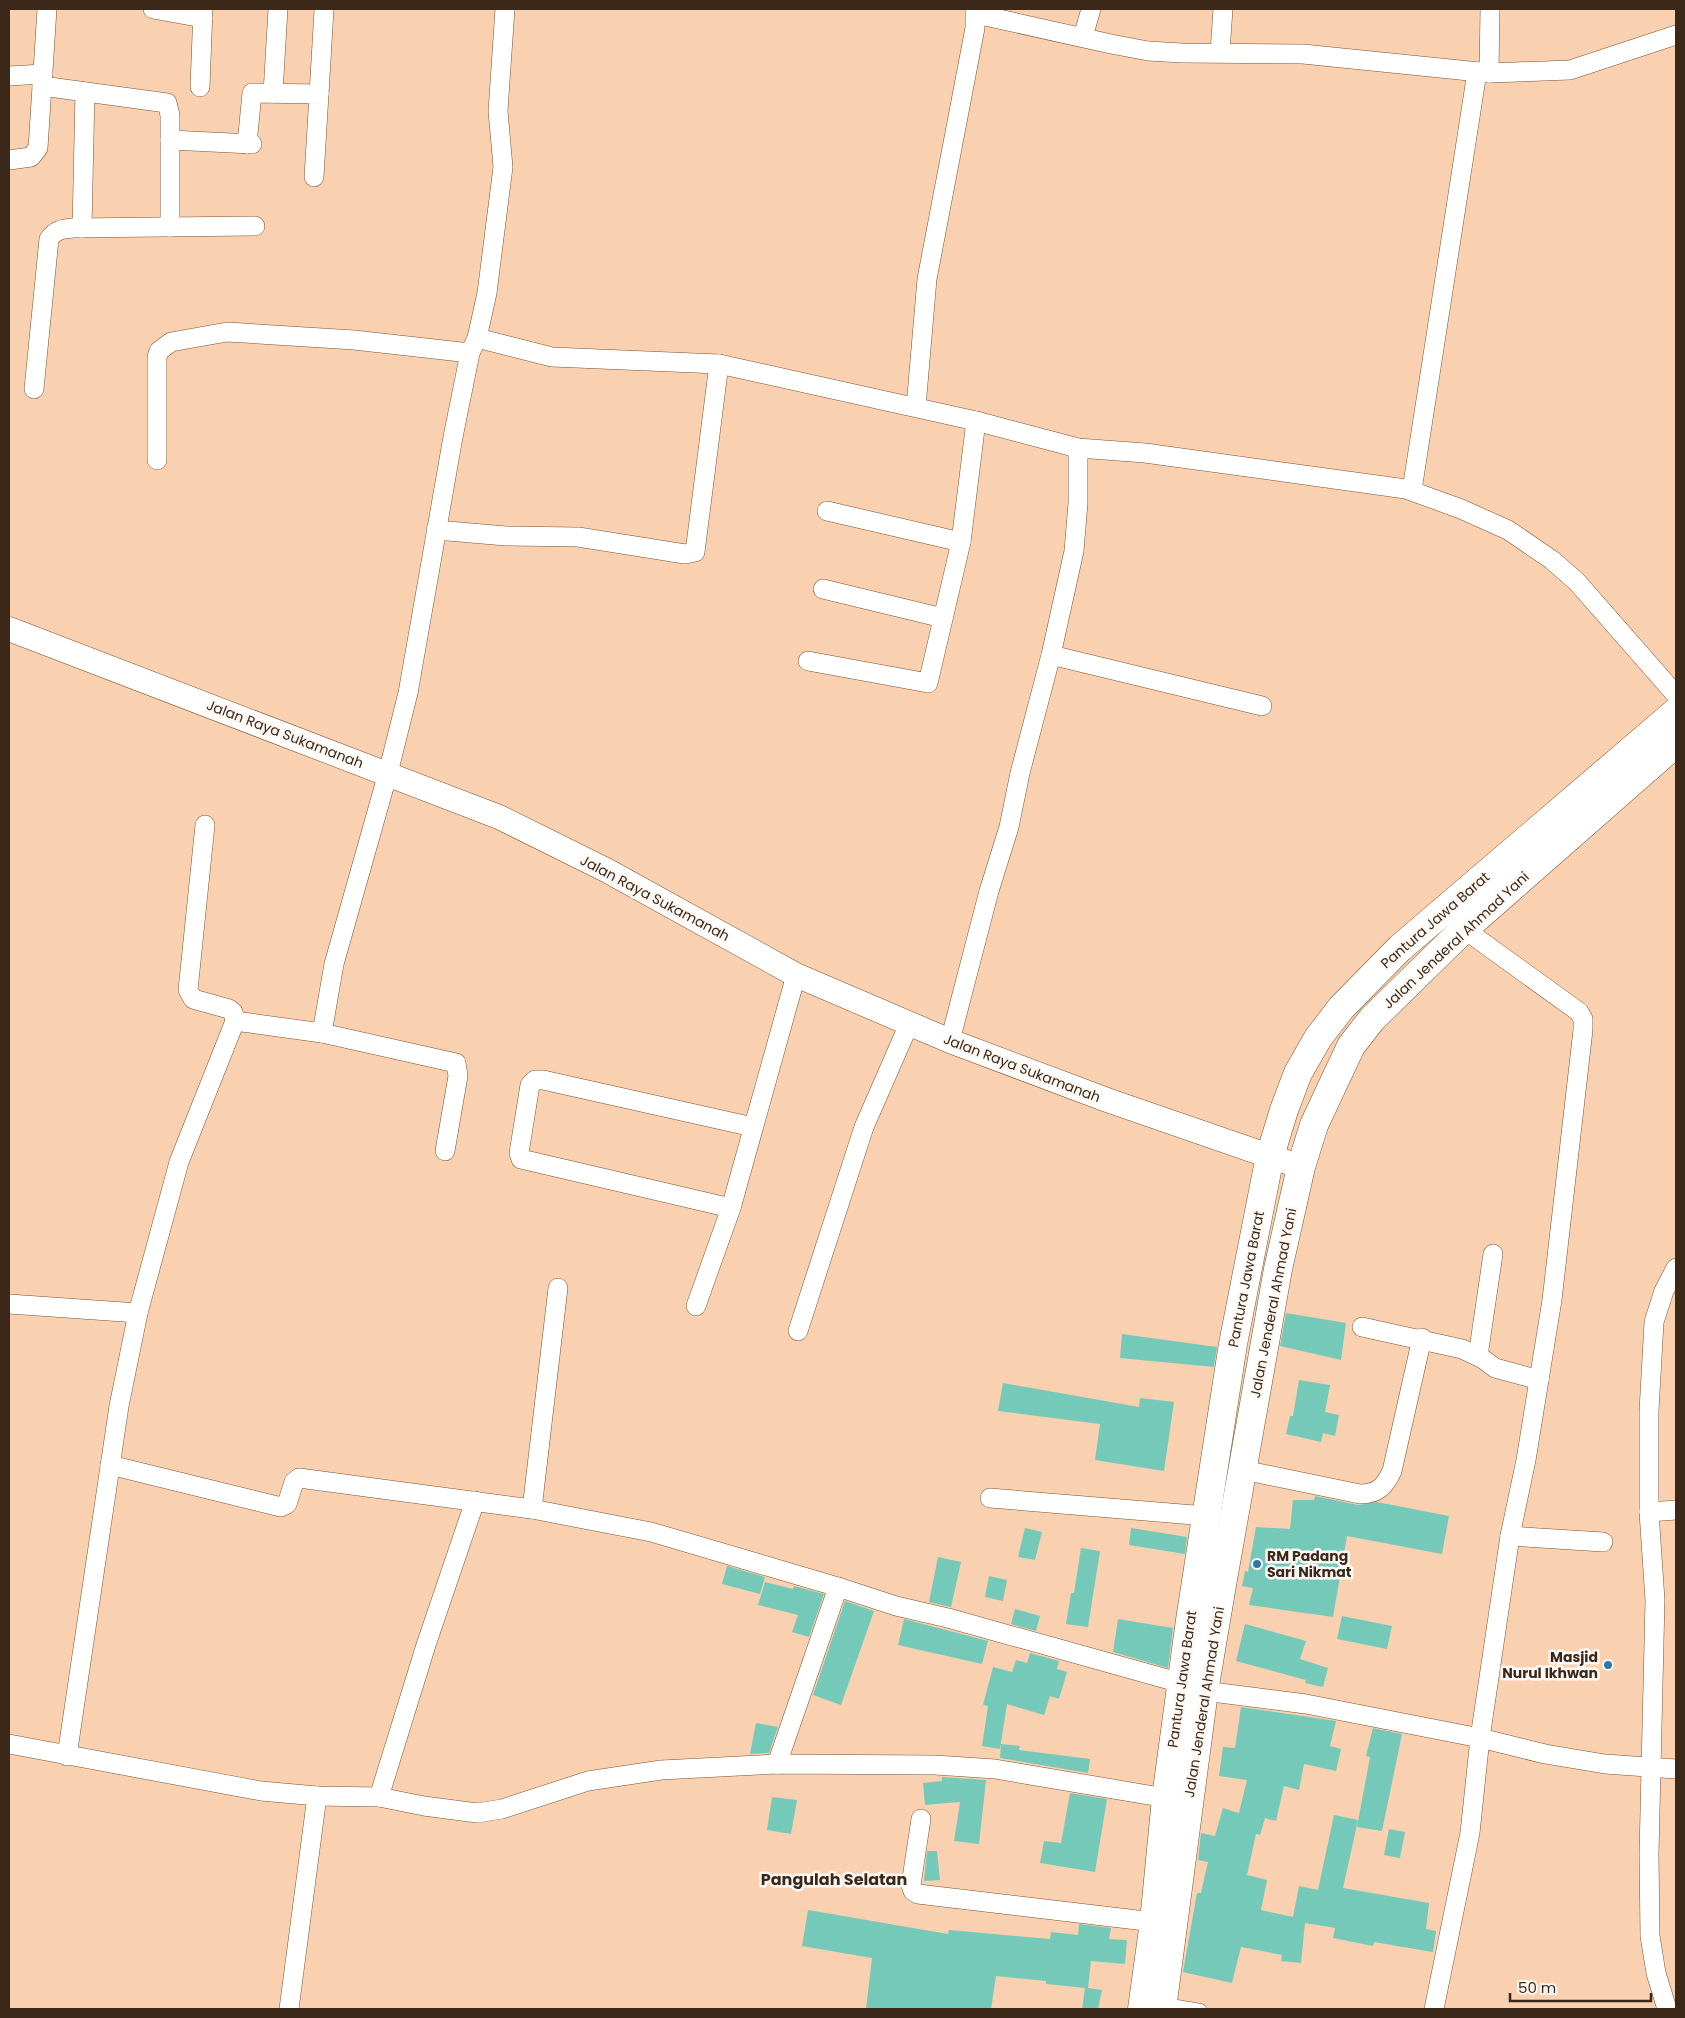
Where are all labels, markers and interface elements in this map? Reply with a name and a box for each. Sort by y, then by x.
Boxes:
street label: Jalan Raya Sukamanah [204,695,366,773]
street label: Jalan Raya Sukamanah [577,850,733,946]
street label: Pantura Jawa Barat [1376,867,1494,973]
street label: Jalan Jenderal Ahmad Yani [1379,867,1533,1013]
street label: Jalan Raya Sukamanah [941,1029,1103,1107]
street label: Jalan Jenderal Ahmad Yani [1245,1206,1301,1400]
street label: Pantura Jawa Barat [1223,1209,1269,1349]
place label: RM Padang Sari Nikmat [1267,1546,1352,1582]
marker: RM Padang Sari Nikmat [1251,1558,1263,1570]
street label: Jalan Jenderal Ahmad Yani [1179,1605,1229,1799]
street label: Pantura Jawa Barat [1162,1609,1202,1749]
place label: Masjid Nurul Ikhwan [1502,1647,1598,1683]
marker: Masjid Nurul Ikhwan [1602,1659,1614,1671]
district label: Pangulah Selatan [761,1868,907,1891]
scale bar [1510,1970,1651,2002]
text: 50 m [1518,1977,1556,1998]

